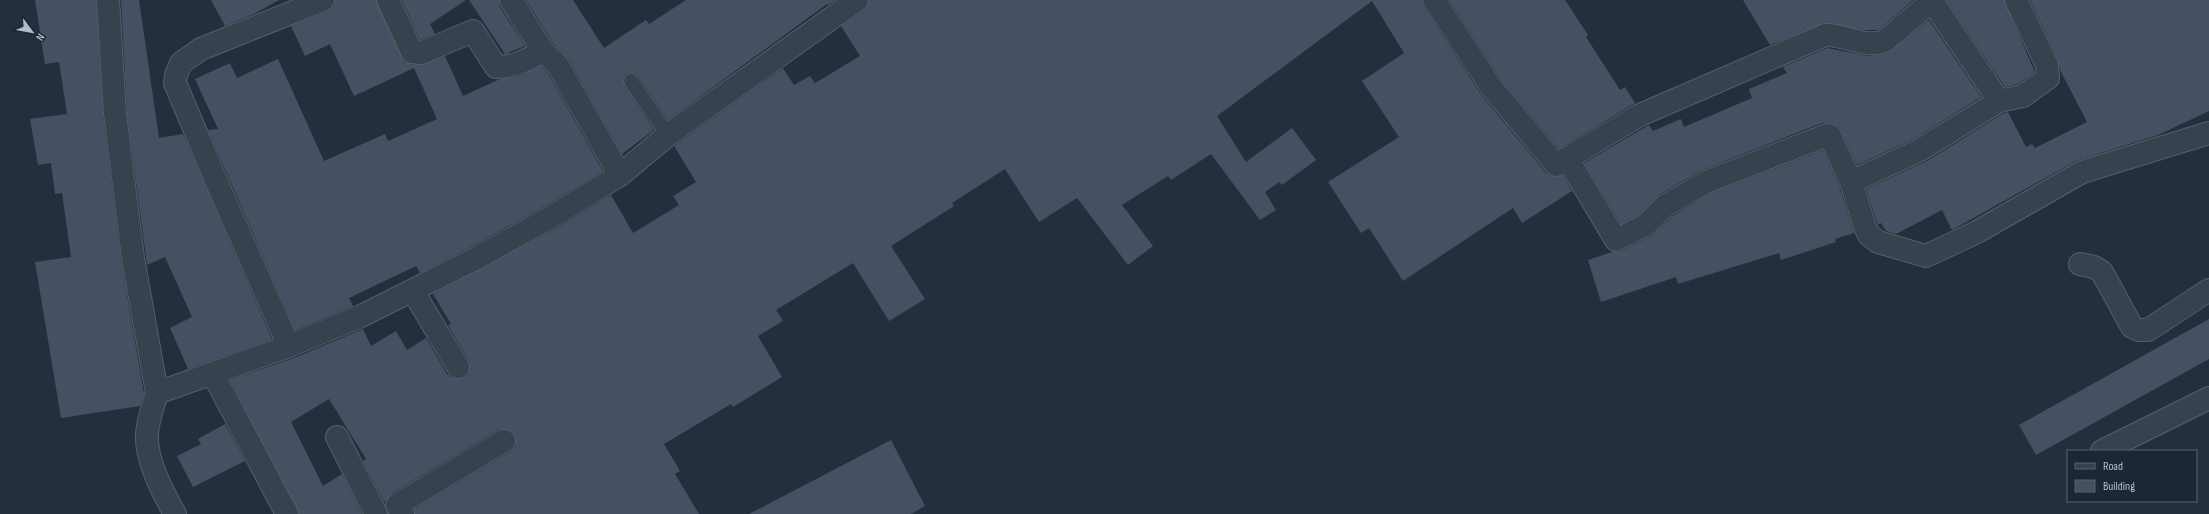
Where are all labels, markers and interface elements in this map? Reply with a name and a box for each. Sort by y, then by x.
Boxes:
north arrow [12,12,52,52]
text: N [33,31,47,43]
legend [2067,450,2197,502]
text: Road [2103,459,2123,474]
text: Building [2103,479,2135,494]

